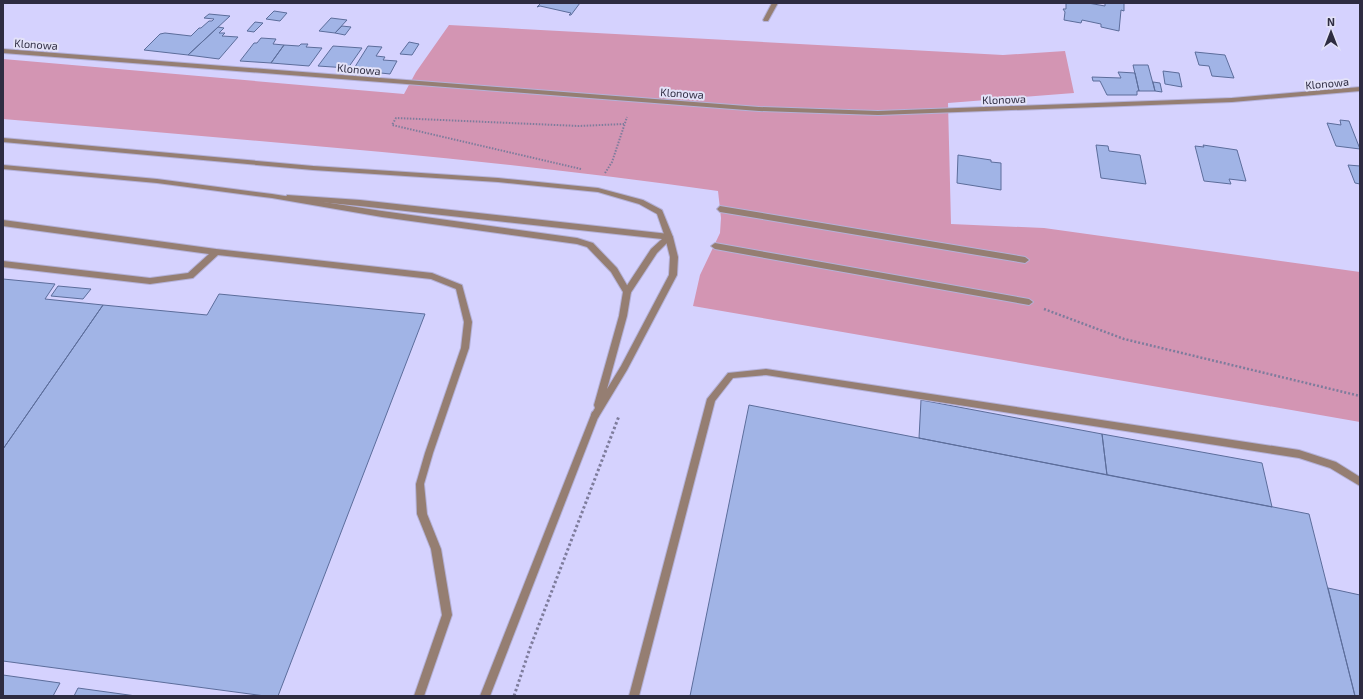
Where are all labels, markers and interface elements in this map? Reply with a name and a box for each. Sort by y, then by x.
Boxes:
north arrow [1311,12,1351,52]
text: N [1327,15,1335,28]
street label: Klonowa [14,36,58,52]
street label: Klonowa [337,61,381,77]
street label: Klonowa [1305,75,1349,91]
street label: Klonowa [660,85,704,101]
street label: Klonowa [982,92,1026,106]

